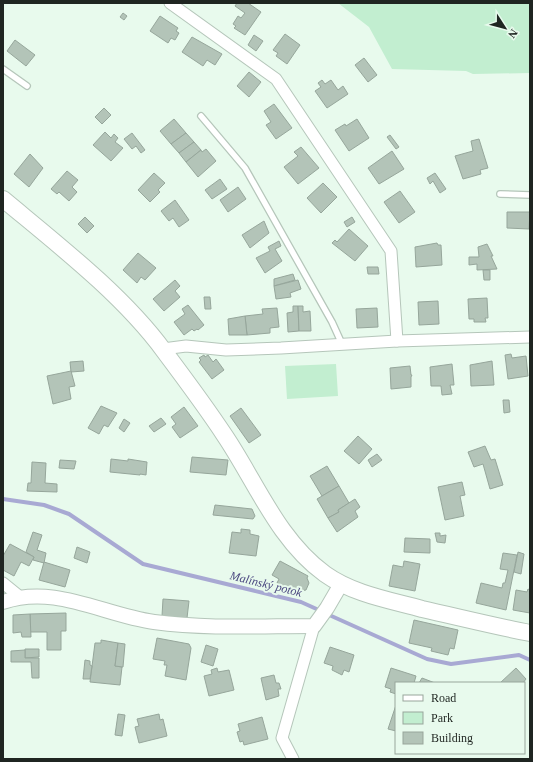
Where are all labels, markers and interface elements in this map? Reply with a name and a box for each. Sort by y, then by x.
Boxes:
north arrow [485,8,525,48]
text: N [506,27,520,41]
water label: Malínský potok [228,568,304,600]
legend [395,682,525,754]
text: Road [431,691,456,705]
text: Park [431,711,453,725]
text: Building [431,731,473,745]

